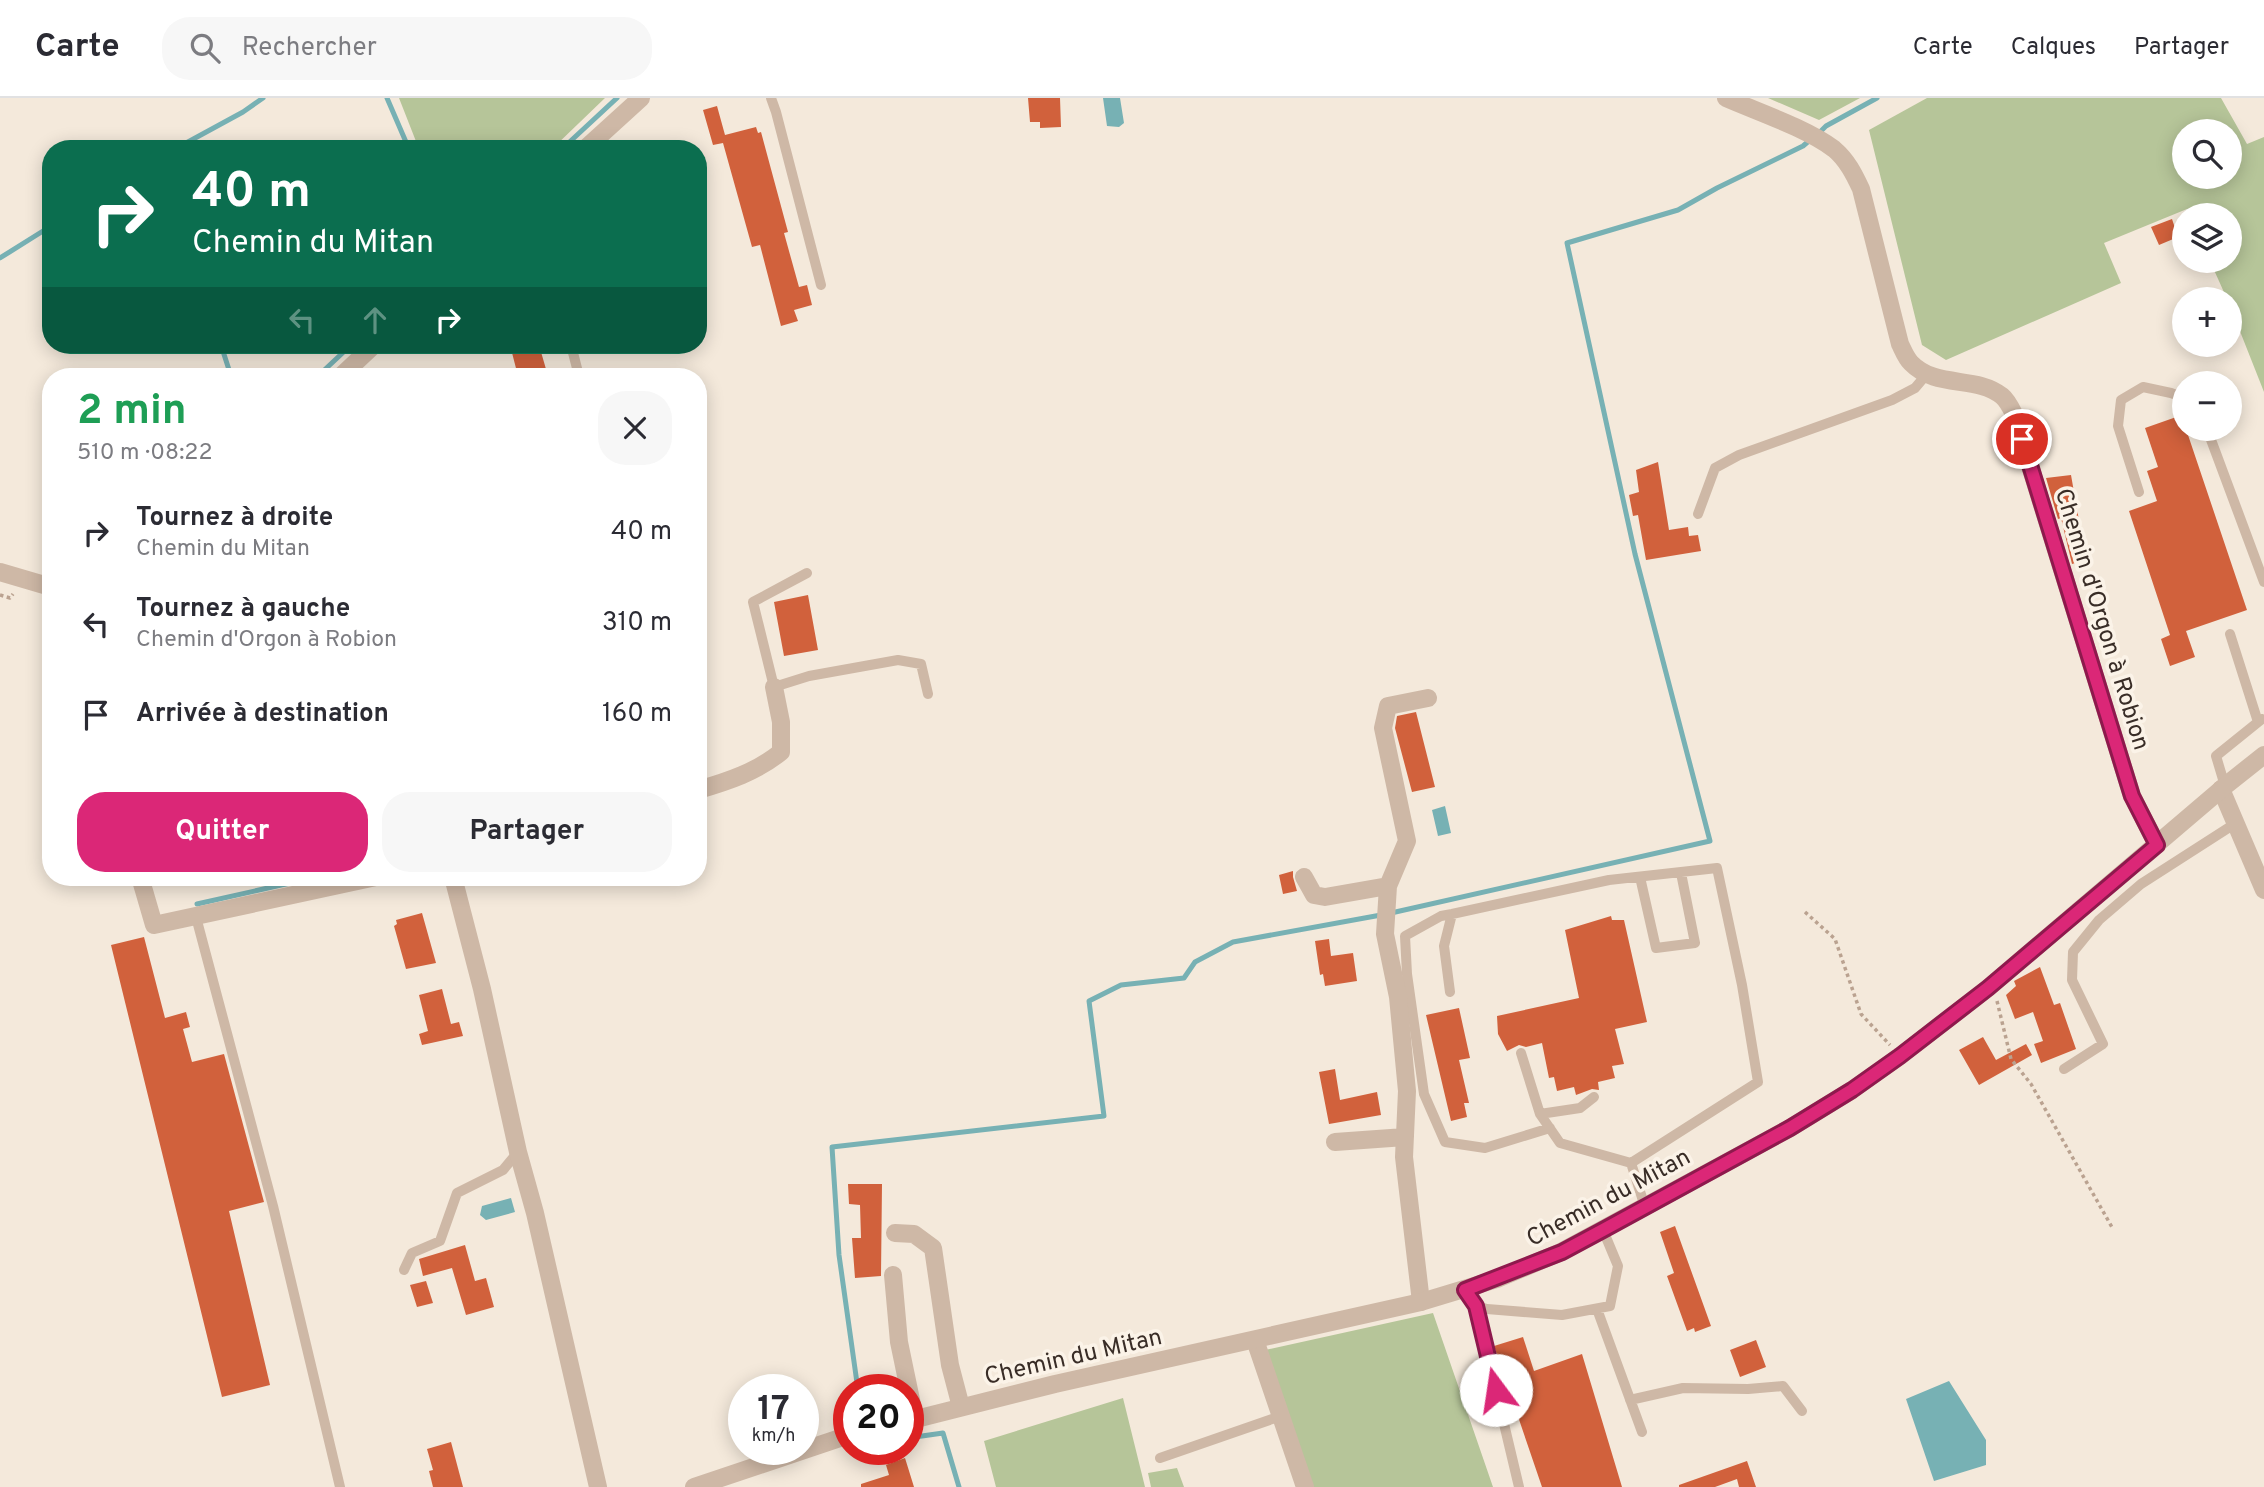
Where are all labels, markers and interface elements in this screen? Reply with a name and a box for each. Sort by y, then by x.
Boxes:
search box [162,17,652,80]
text: Carte [35,27,120,69]
icon: search [186,29,224,67]
text: Rechercher [242,32,377,65]
text: Carte [1913,33,1973,63]
text: Calques [2011,33,2096,63]
text: Partager [2134,33,2229,63]
map controls [2172,119,2242,441]
button: search [2172,119,2242,189]
text: 40 m [192,163,311,225]
icon: right [77,168,168,259]
button: layers [2172,203,2242,273]
text: Chemin du Mitan [192,224,434,264]
button: + [2172,287,2242,357]
icon: left [283,301,321,339]
icon: ahead [356,301,394,339]
icon: right [429,301,467,339]
button: − [2172,371,2242,441]
text: 2 min [77,386,187,439]
button: close [598,391,672,465]
pin [1992,409,2052,469]
icon: arrive [2003,420,2041,458]
text: 510 m · 08:22 [77,439,212,468]
street label: Chemin d'Orgon à Robion [2047,485,2155,754]
text: Tournez à droite [136,502,333,535]
icon: right [77,514,115,552]
text: 40 m [611,516,672,549]
text: Chemin du Mitan [136,535,310,564]
text: Tournez à gauche [136,593,350,626]
icon: left [77,605,115,643]
text: 310 m [602,607,672,640]
text: Chemin d'Orgon à Robion [136,626,397,655]
icon: arrive [77,696,115,734]
text: Arrivée à destination [136,698,389,731]
text: 160 m [602,698,672,731]
button: Quitter [77,792,368,872]
button: Partager [382,792,672,872]
street label: Chemin du Mitan [1522,1143,1696,1255]
street label: Chemin du Mitan [982,1323,1165,1393]
position arrow [1459,1353,1533,1427]
speed limit sign: 20 [833,1374,924,1465]
text: 17 [757,1388,790,1432]
text: km/h [752,1425,795,1448]

